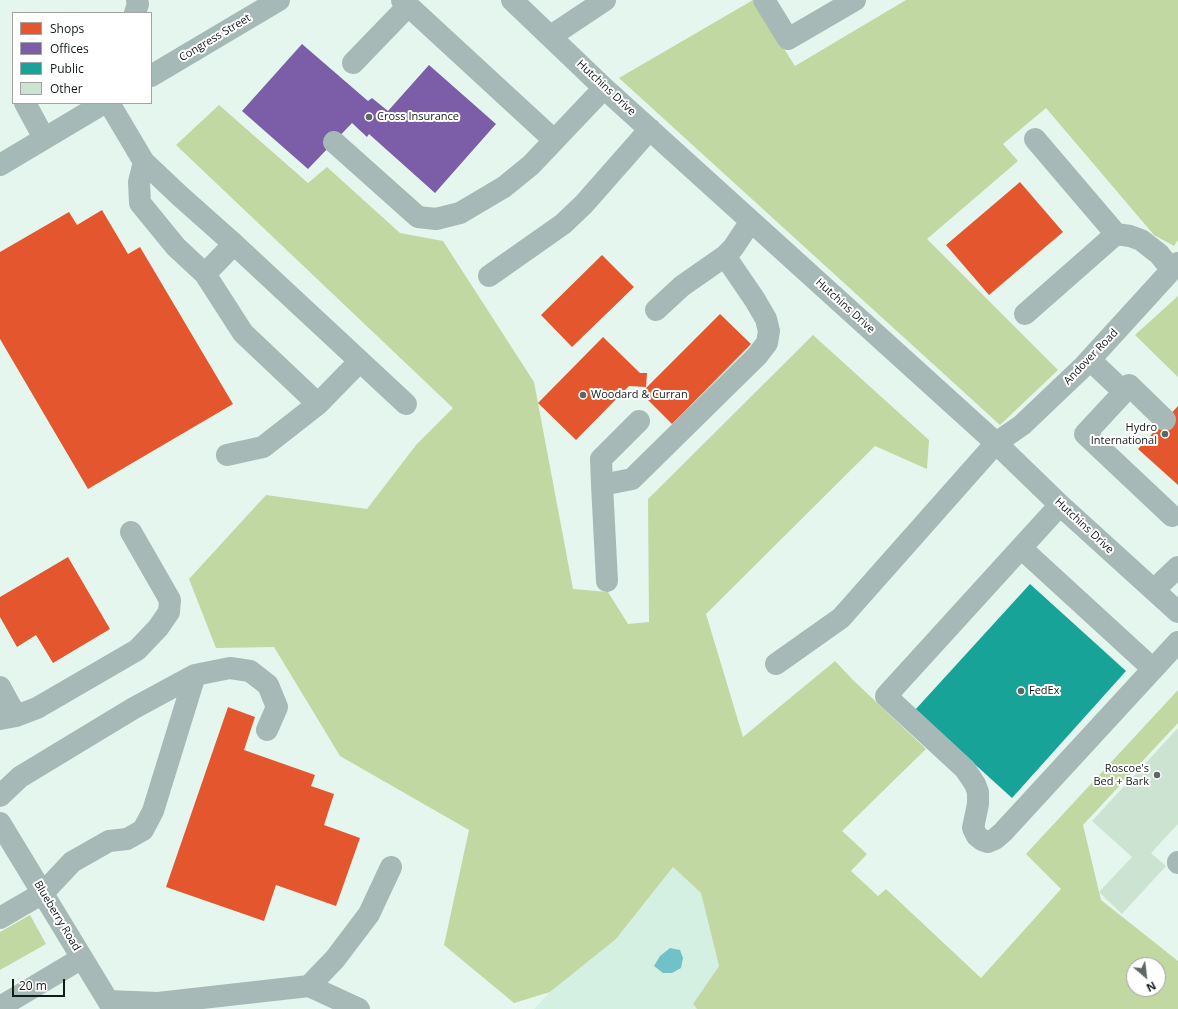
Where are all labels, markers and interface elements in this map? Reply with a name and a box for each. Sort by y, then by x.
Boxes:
street label: Congress Street [177,11,253,65]
legend [12,12,152,104]
text: Shops [50,20,84,37]
text: Offices [50,40,89,57]
street label: Hutchins Drive [574,57,638,119]
text: Public [50,60,84,77]
text: Other [50,80,83,97]
place label: Cross Insurance [377,110,459,124]
marker: Cross Insurance [364,112,374,122]
street label: Hutchins Drive [813,276,877,336]
street label: Andover Road [1061,326,1121,388]
place label: Woodard & Curran [591,388,688,402]
marker: Woodard & Curran [578,390,588,400]
place label: Hydro International [1091,421,1157,447]
marker: Hydro International [1160,429,1170,439]
street label: Hutchins Drive [1052,495,1116,557]
place label: FedEx [1029,684,1059,698]
marker: FedEx [1016,686,1026,696]
place label: Roscoe's Bed + Bark [1093,762,1149,788]
marker: Roscoe's Bed + Bark [1152,770,1162,780]
street label: Blueberry Road [31,879,83,953]
north arrow [1126,957,1166,997]
scale bar [14,971,67,997]
text: 20 m [19,977,47,994]
text: N [1144,978,1159,996]

